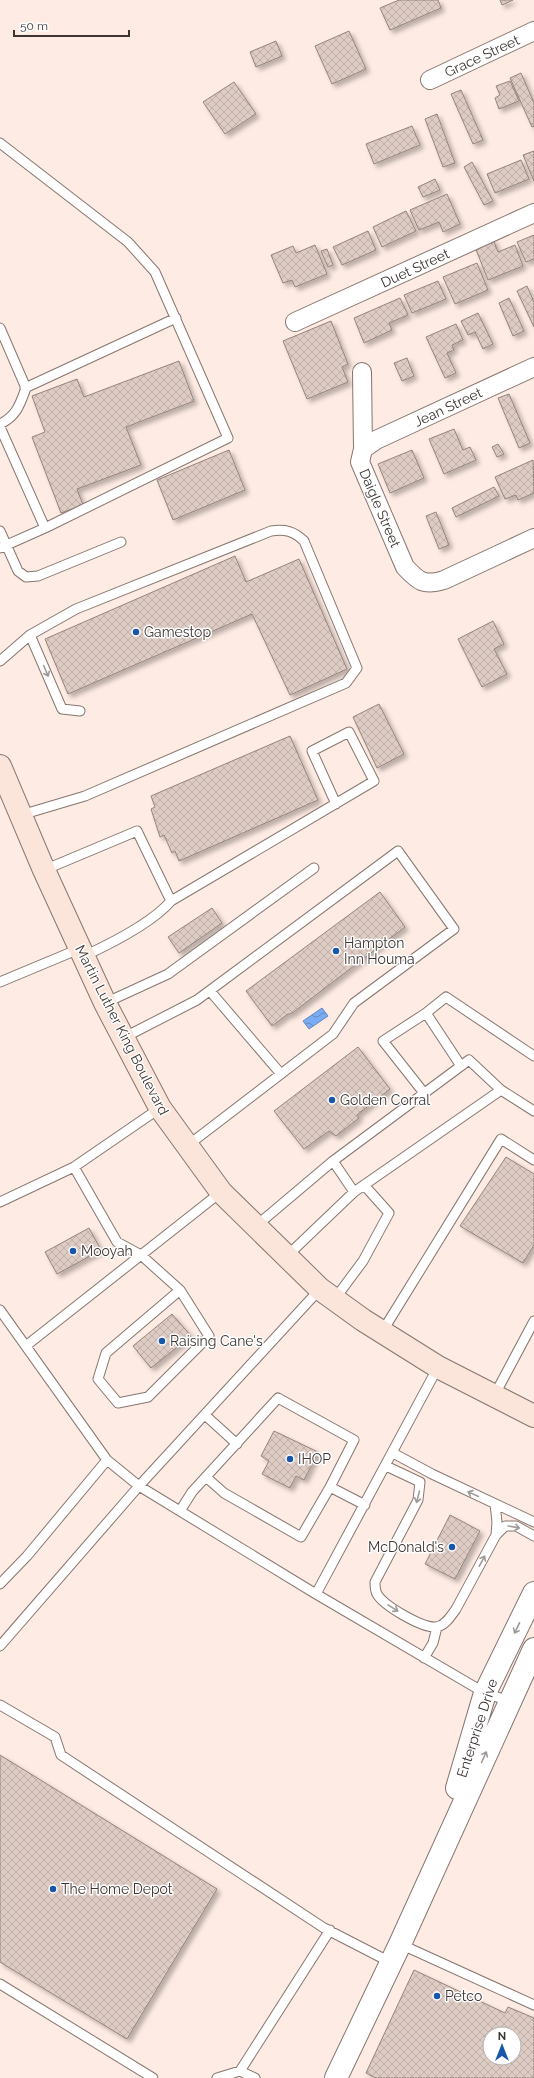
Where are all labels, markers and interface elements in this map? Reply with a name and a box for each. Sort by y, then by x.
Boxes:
scale bar [14,12,129,38]
text: 50 m [20,19,48,33]
street label: Grace Street [442,32,522,80]
street label: Duet Street [378,245,452,291]
street label: Jean Street [412,384,485,430]
street label: Daigle Street [356,466,404,550]
place label: Gamestop [144,624,211,640]
marker: Gamestop [131,627,141,637]
one-way arrow [42,664,50,676]
place label: Hampton Inn Houma [344,935,415,967]
street label: Martin Luther King Boulevard [72,942,172,1118]
marker: Hampton Inn Houma [331,946,341,956]
place label: Golden Corral [340,1092,430,1108]
marker: Golden Corral [327,1095,337,1105]
place label: Mooyah [81,1243,133,1259]
marker: Mooyah [68,1246,78,1256]
place label: Raising Cane's [170,1333,263,1349]
marker: Raising Cane's [157,1336,167,1346]
place label: IHOP [298,1451,331,1467]
marker: IHOP [285,1454,295,1464]
one-way arrow [414,1490,422,1503]
one-way arrow [468,1490,480,1497]
one-way arrow [508,1523,521,1531]
place label: McDonald's [368,1539,444,1555]
marker: McDonald's [447,1542,457,1552]
one-way arrow [479,1555,487,1567]
one-way arrow [387,1604,399,1612]
one-way arrow [513,1622,520,1634]
street label: Enterprise Drive [454,1677,500,1779]
one-way arrow [480,1752,488,1764]
place label: The Home Depot [61,1881,173,1897]
marker: The Home Depot [48,1884,58,1894]
place label: Petco [445,1988,482,2004]
marker: Petco [432,1991,442,2001]
north arrow [482,2026,522,2066]
text: N [498,2030,506,2043]

